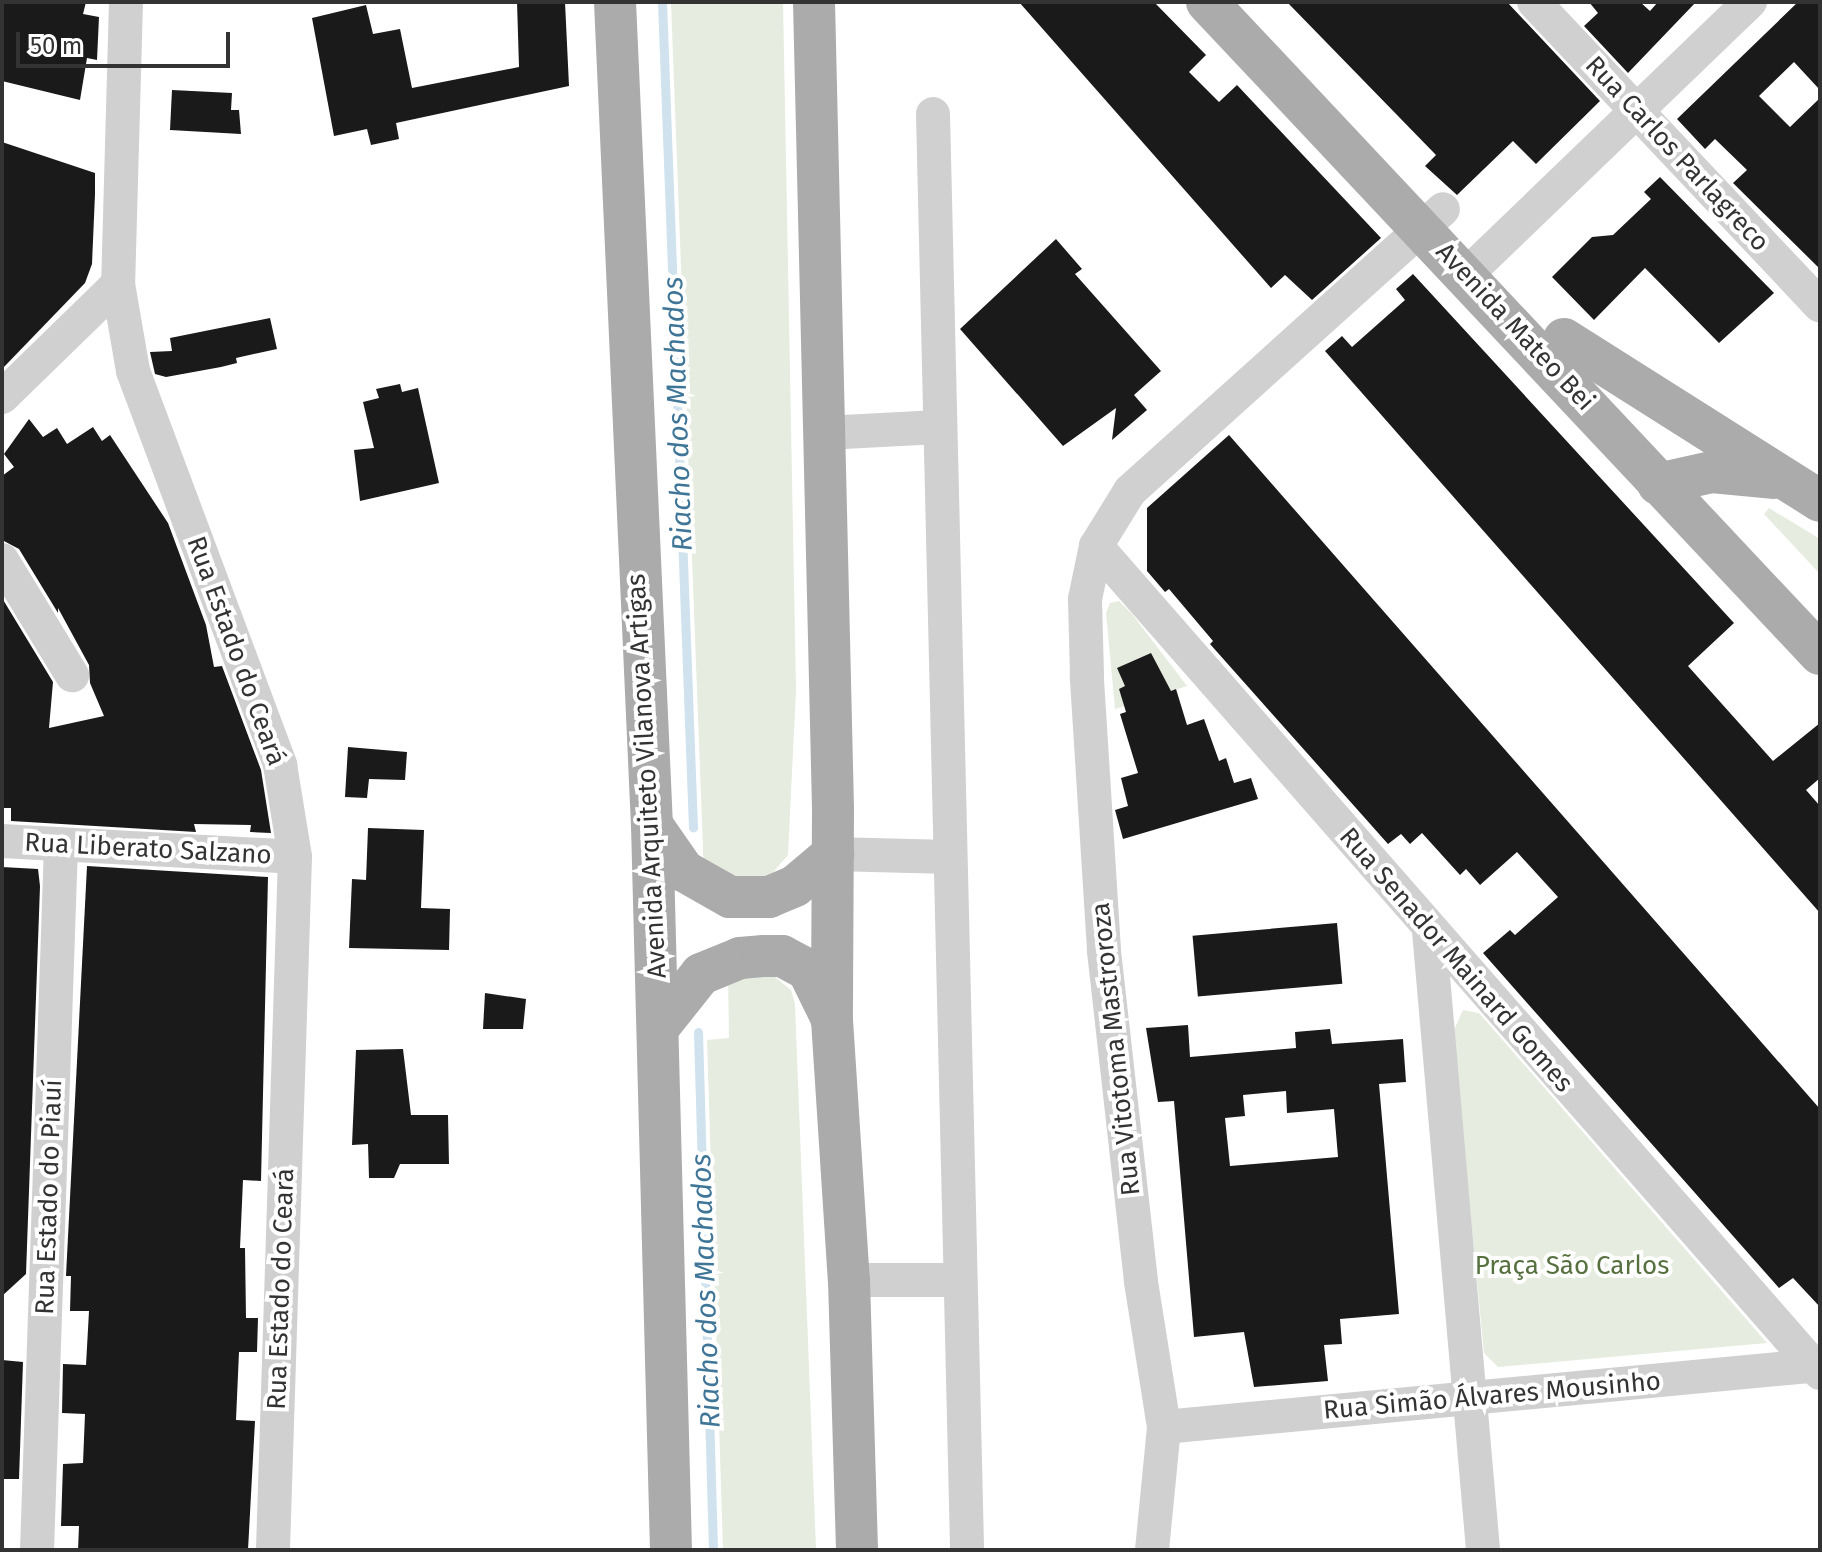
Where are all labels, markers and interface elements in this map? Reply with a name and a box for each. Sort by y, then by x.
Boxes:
scale bar [20,16,234,66]
text: 50 m [30,32,82,60]
street label: Rua Carlos Parlagreco [1579,50,1775,258]
street label: Avenida Mateo Bei [1429,237,1601,417]
water label: Riacho dos Machados [656,276,700,552]
street label: Rua Estado do Ceará [180,532,292,770]
street label: Avenida Arquiteto Vilanova Artigas [621,573,673,979]
street label: Rua Senador Mainard Gomes [1333,821,1579,1099]
street label: Rua Liberato Salzano [24,827,272,871]
street label: Rua Vitotoma Mastroroza [1085,901,1147,1197]
street label: Rua Estado do Piauí [29,1079,69,1315]
water label: Riacho dos Machados [684,1153,728,1429]
street label: Rua Estado do Ceará [261,1168,301,1410]
park label: Praça São Carlos [1475,1250,1669,1282]
street label: Rua Simão Álvares Mousinho [1322,1366,1662,1426]

